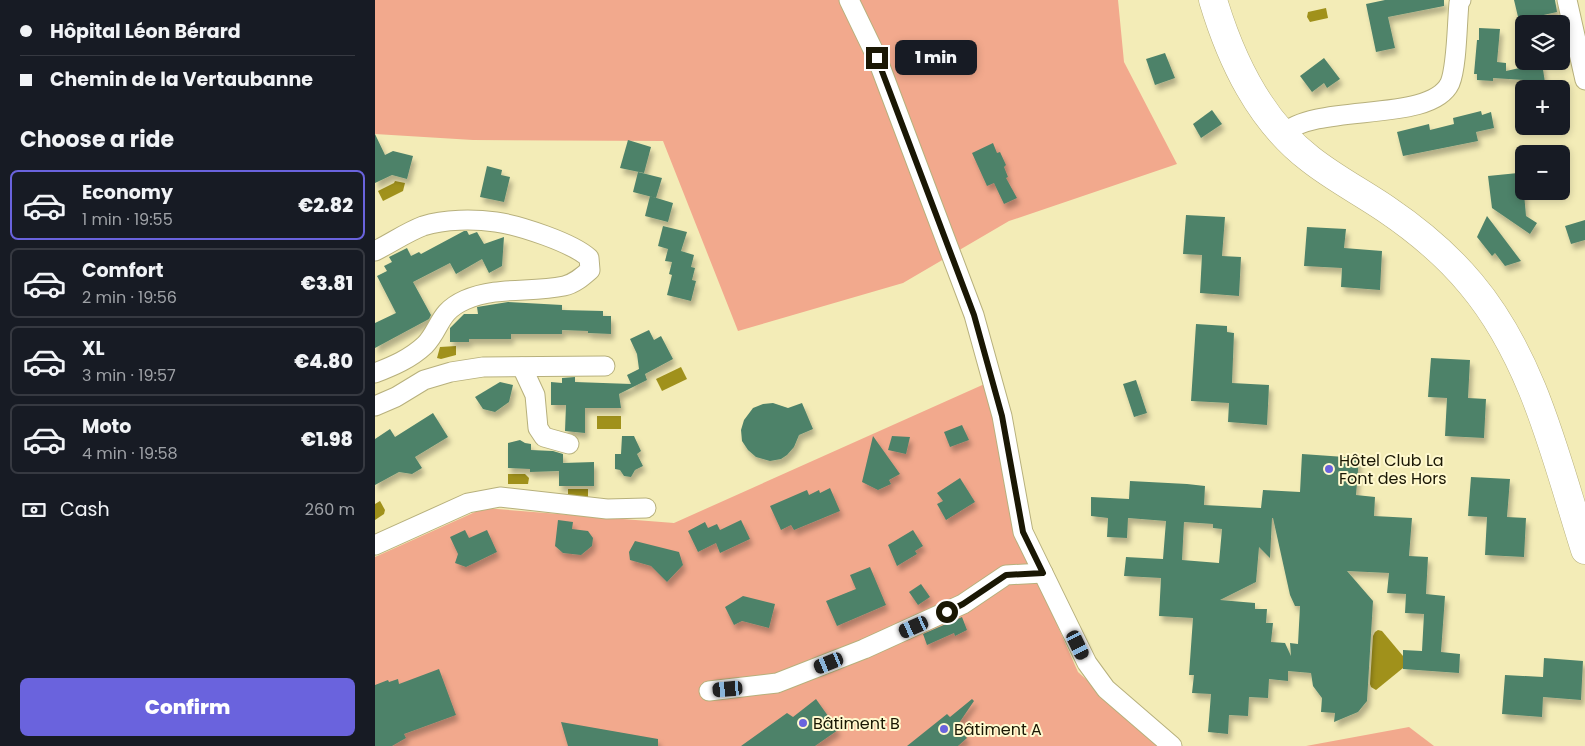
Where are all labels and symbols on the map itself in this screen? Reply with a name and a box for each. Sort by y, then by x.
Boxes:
callout: 1 min [895,40,977,76]
route end [866,47,888,69]
place label: Hôtel Club La Font des Hors [1339,449,1447,490]
marker: Hôtel Club La Font des Hors [1323,463,1335,475]
route start [936,601,958,623]
car [897,614,930,640]
car [1064,628,1091,662]
car [812,650,845,676]
car [712,680,743,698]
place label: Bâtiment B [813,712,900,735]
marker: Bâtiment B [797,717,809,729]
place label: Bâtiment A [954,718,1042,741]
marker: Bâtiment A [938,723,950,735]

